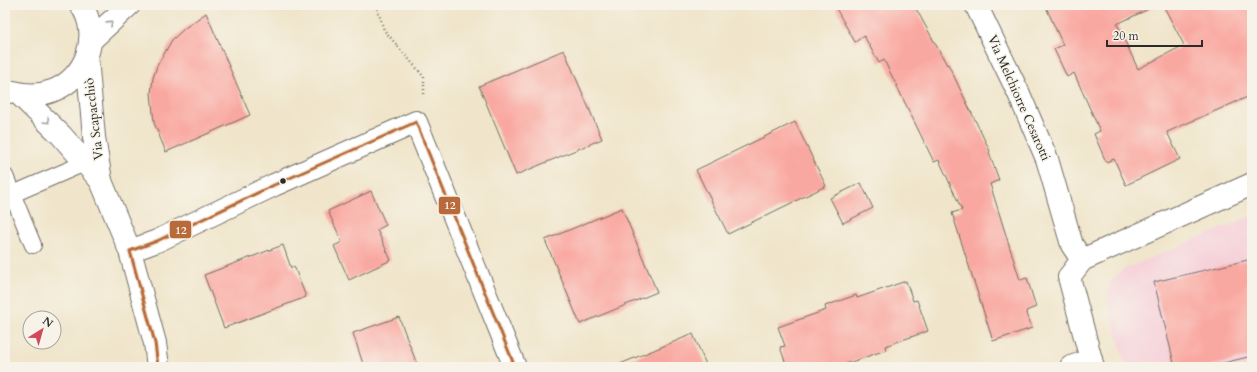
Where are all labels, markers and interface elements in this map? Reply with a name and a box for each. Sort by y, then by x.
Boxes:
one-way arrow [105,20,113,28]
scale bar [1107,22,1202,48]
text: 20 m [1113,28,1140,44]
street label: Via Melchiorre Cesarotti [983,32,1055,164]
street label: Via Scapacchiò [80,77,108,161]
one-way arrow [42,116,50,124]
unlabelled marker [278,176,288,186]
line badge: 12 [438,196,461,215]
text: 12 [444,198,456,213]
line badge: 12 [169,220,192,239]
text: 12 [175,223,187,238]
north arrow [22,310,62,350]
text: N [39,314,56,332]

